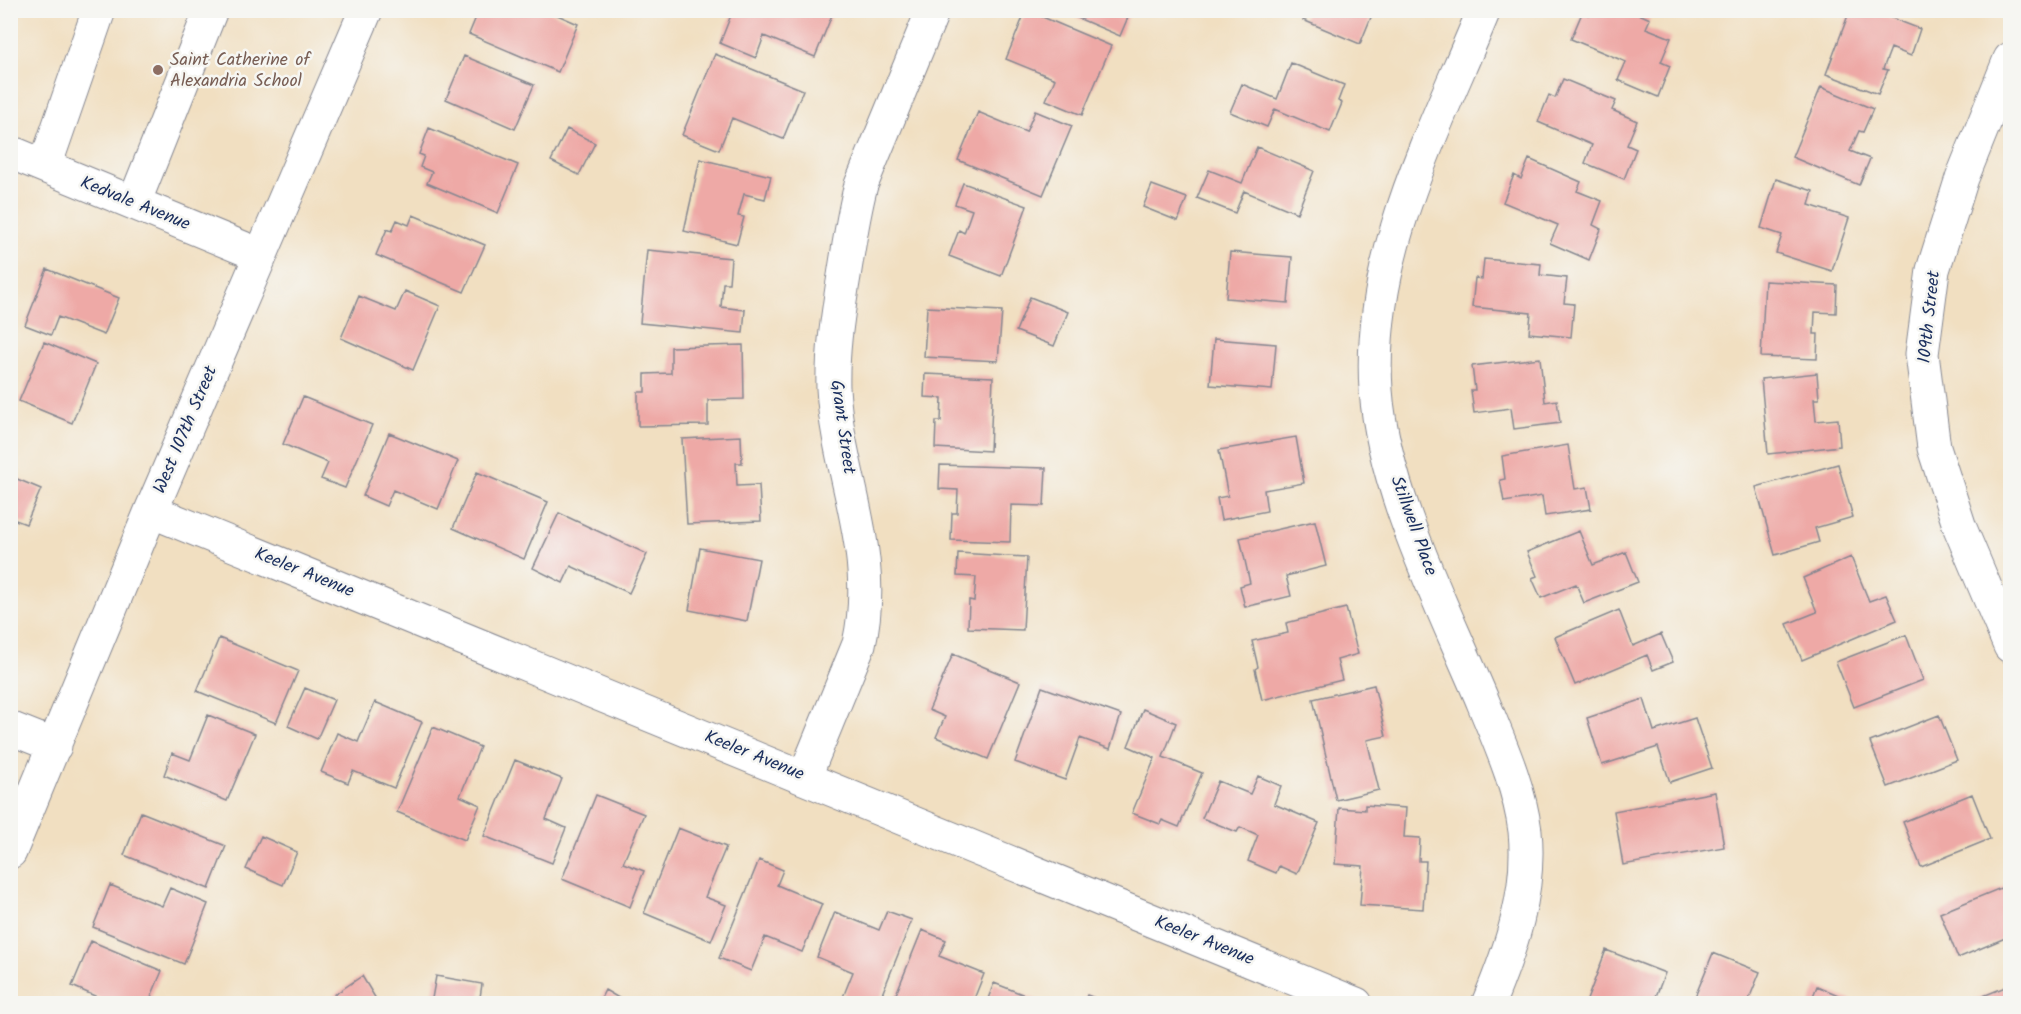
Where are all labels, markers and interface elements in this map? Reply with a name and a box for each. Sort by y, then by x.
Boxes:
place label: Saint Catherine of Alexandria School [170,46,312,96]
marker: Saint Catherine of Alexandria School [151,63,165,77]
street label: Kedvale Avenue [76,169,194,239]
street label: 109th Street [1911,268,1949,365]
street label: West 107th Street [146,361,226,498]
street label: Grant Street [821,378,863,477]
street label: Stillwell Place [1381,472,1445,580]
street label: Keeler Avenue [250,540,358,606]
street label: Keeler Avenue [700,723,808,789]
street label: Keeler Avenue [1150,908,1258,974]

